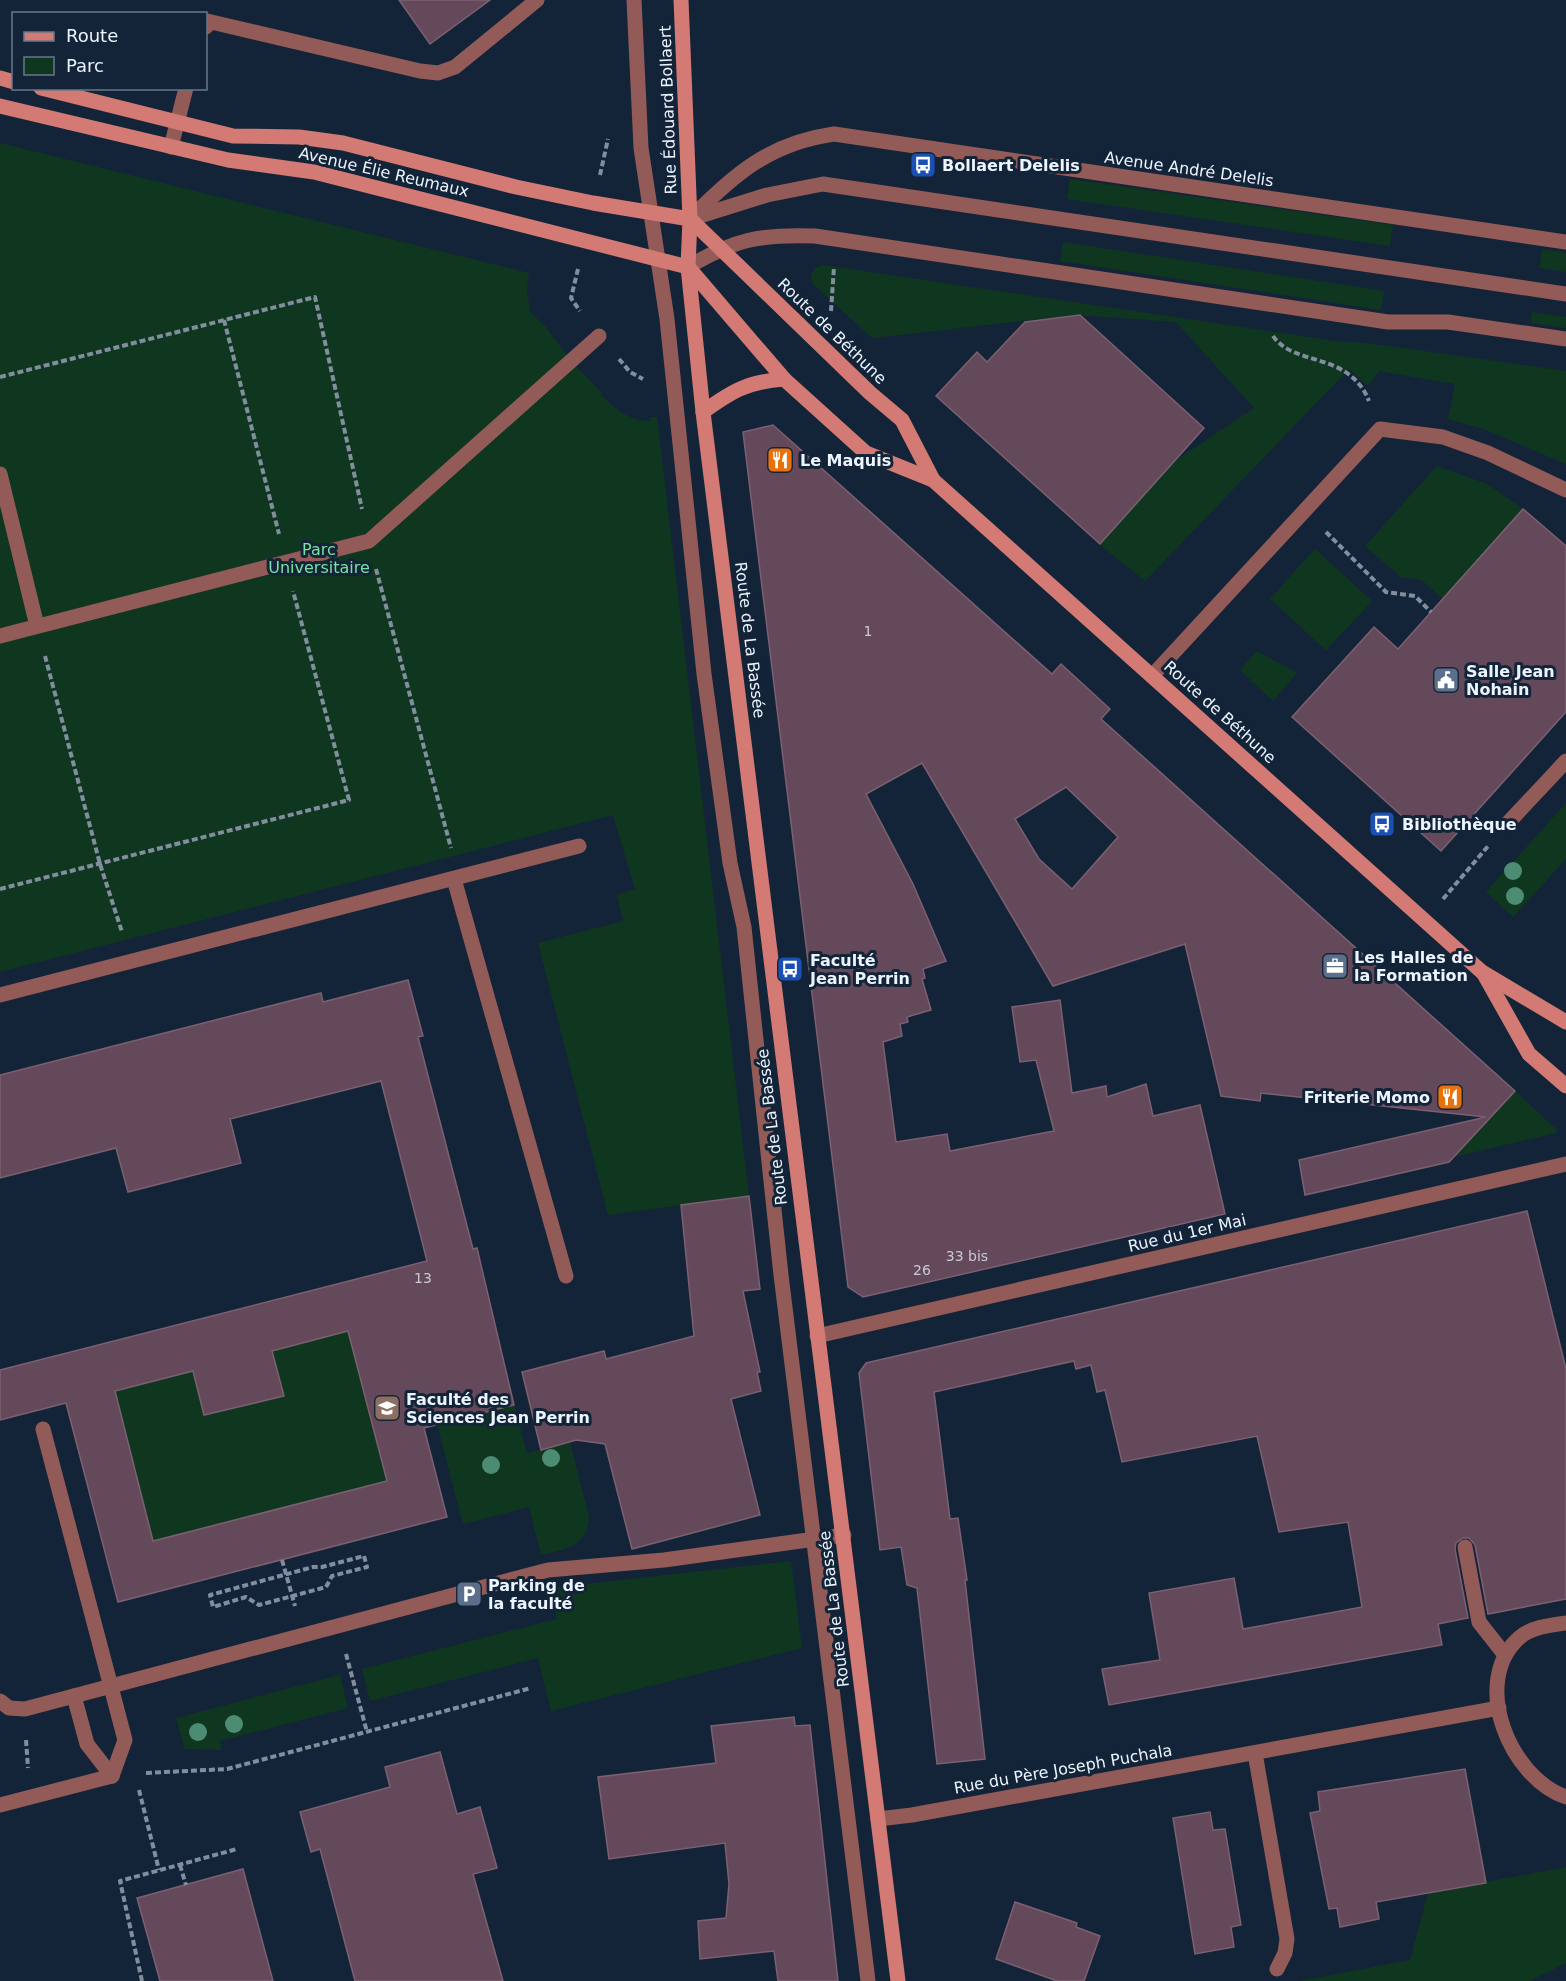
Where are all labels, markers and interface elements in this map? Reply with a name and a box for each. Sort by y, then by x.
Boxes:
legend [12,12,207,90]
text: Route [66,25,118,46]
street label: Rue Édouard Bollaert [656,25,680,195]
text: Parc [66,55,104,76]
street label: Avenue Élie Reumaux [297,143,471,201]
street label: Avenue André Delelis [1103,148,1275,190]
bus stop icon: Bollaert Delelis [908,150,938,180]
place label: Bollaert Delelis [942,156,1080,175]
street label: Route de Béthune [774,274,890,388]
restaurant icon: Le Maquis [765,445,795,475]
place label: Le Maquis [800,451,891,470]
park label: Parc Universitaire [268,540,370,577]
street label: Route de La Bassée [731,561,769,719]
house number: 1 [864,623,872,639]
street label: Route de Béthune [1160,657,1280,767]
place label: Salle Jean Nohain [1466,662,1555,699]
public building icon: Salle Jean Nohain [1431,665,1461,695]
bus stop icon: Bibliothèque [1367,809,1397,839]
place label: Bibliothèque [1402,815,1517,834]
place label: Les Halles de la Formation [1354,948,1474,985]
place label: Faculté Jean Perrin [809,951,910,988]
office icon: Les Halles de la Formation [1320,951,1350,981]
bus stop icon: Faculté Jean Perrin [775,954,805,984]
street label: Route de La Bassée [753,1048,791,1206]
restaurant icon: Friterie Momo [1435,1082,1465,1112]
place label: Friterie Momo [1304,1088,1430,1107]
street label: Rue du 1er Mai [1126,1210,1248,1256]
house number: 33 bis [946,1248,988,1264]
house number: 26 [913,1262,931,1278]
house number: 13 [414,1270,432,1286]
place label: Faculté des Sciences Jean Perrin [406,1390,590,1427]
school or university icon: Faculté des Sciences Jean Perrin [372,1393,402,1423]
street label: Route de La Bassée [815,1530,853,1688]
place label: Parking de la faculté [488,1576,585,1613]
parking icon: Parking de la faculté [454,1579,484,1609]
street label: Rue du Père Joseph Puchala [952,1740,1174,1798]

